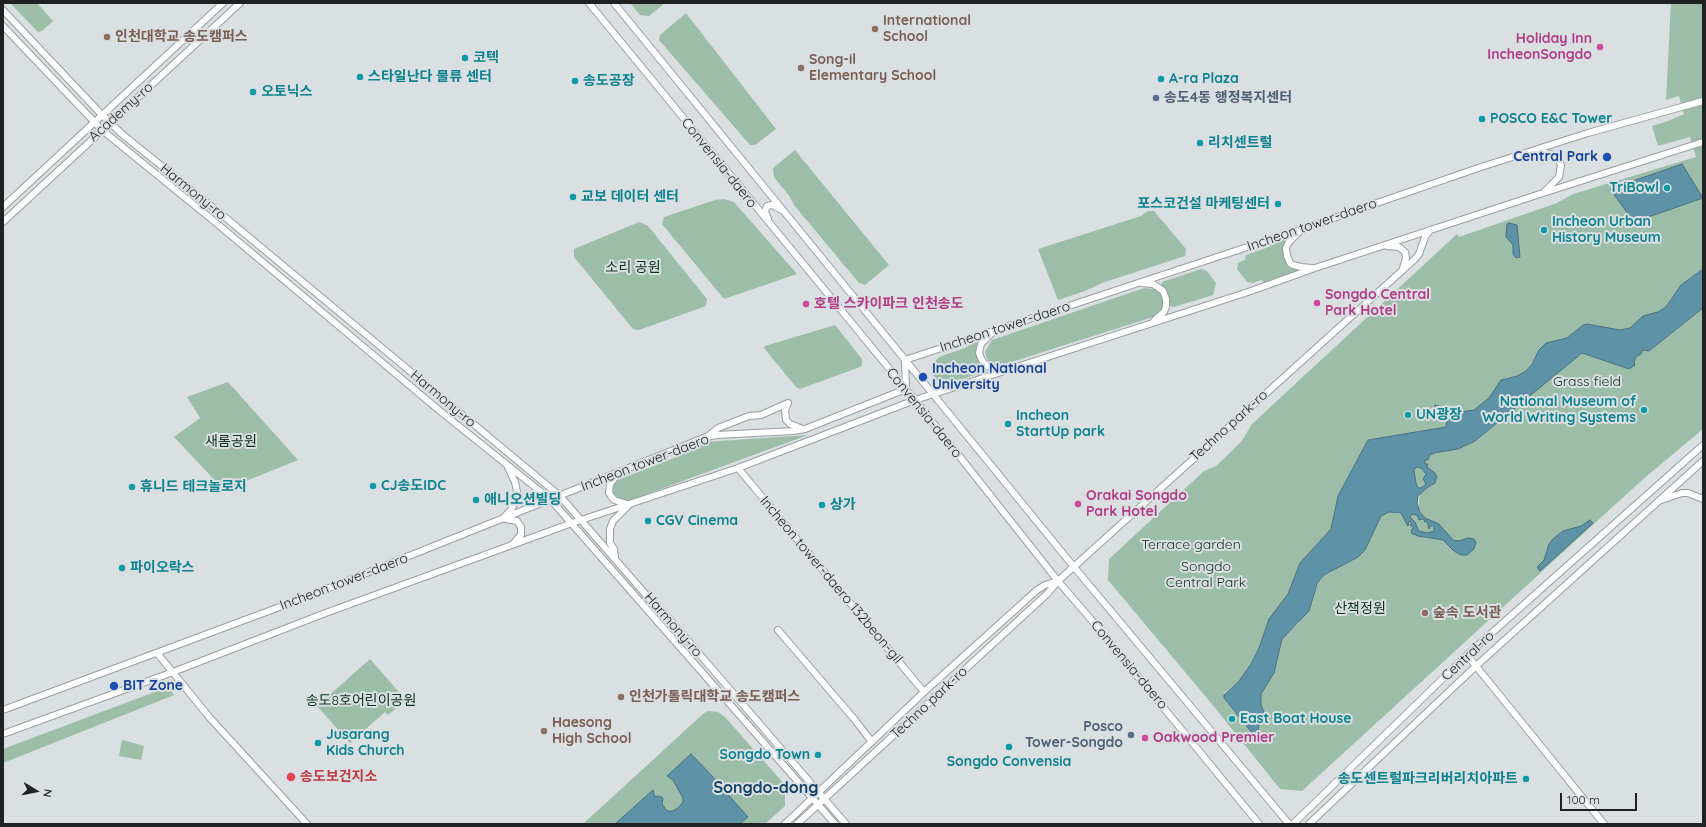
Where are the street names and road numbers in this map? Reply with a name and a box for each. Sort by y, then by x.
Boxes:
street label: Academy-ro [85,79,157,145]
street label: Convensia-daero [678,115,760,211]
street label: Harmony-ro [157,160,229,224]
street label: Incheon tower-daero [1245,195,1379,255]
street label: Incheon tower-daero [938,298,1072,356]
street label: Convensia-daero [883,365,965,461]
street label: Harmony-ro [407,367,479,431]
street label: Techno park-ro [1187,387,1271,465]
street label: Incheon tower-daero [579,431,711,495]
street label: Incheon tower-daero 132beon-gil [756,493,906,667]
street label: Incheon tower-daero [278,550,410,614]
street label: Harmony-ro [640,589,706,661]
street label: Convensia-daero [1087,617,1171,713]
street label: Central-ro [1438,627,1498,685]
street label: Techno park-ro [887,663,971,743]

